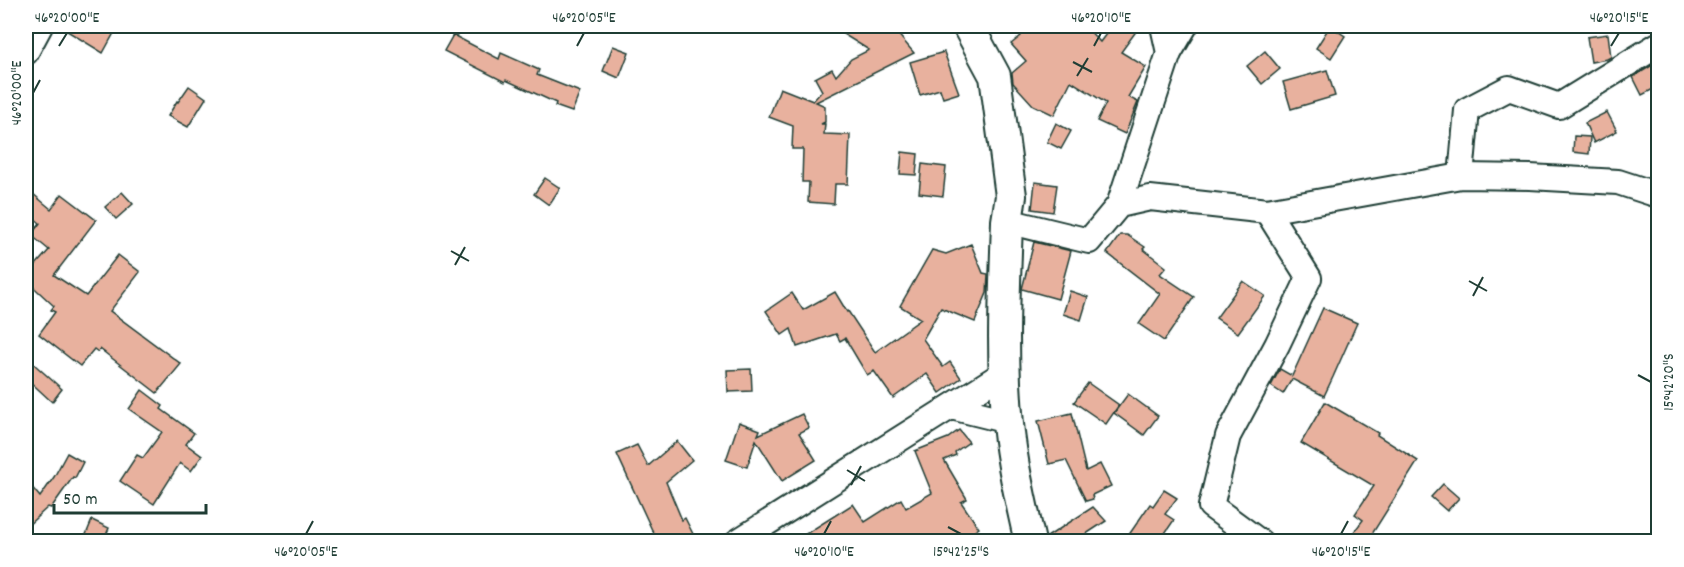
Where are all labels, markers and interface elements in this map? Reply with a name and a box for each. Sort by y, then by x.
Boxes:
text: 46°20'00"E [35,8,99,30]
text: 46°20'05"E [552,8,616,30]
text: 46°20'10"E [1071,8,1131,30]
text: 46°20'15"E [1590,8,1648,30]
text: 46°20'00"E [7,61,29,125]
text: 15°42'20"S [1659,353,1681,411]
scale bar [54,477,206,515]
text: 50 m [63,488,98,513]
text: 46°20'05"E [274,542,338,564]
text: 46°20'10"E [794,542,854,564]
text: 15°42'25"S [933,542,989,564]
text: 46°20'15"E [1312,542,1370,564]

